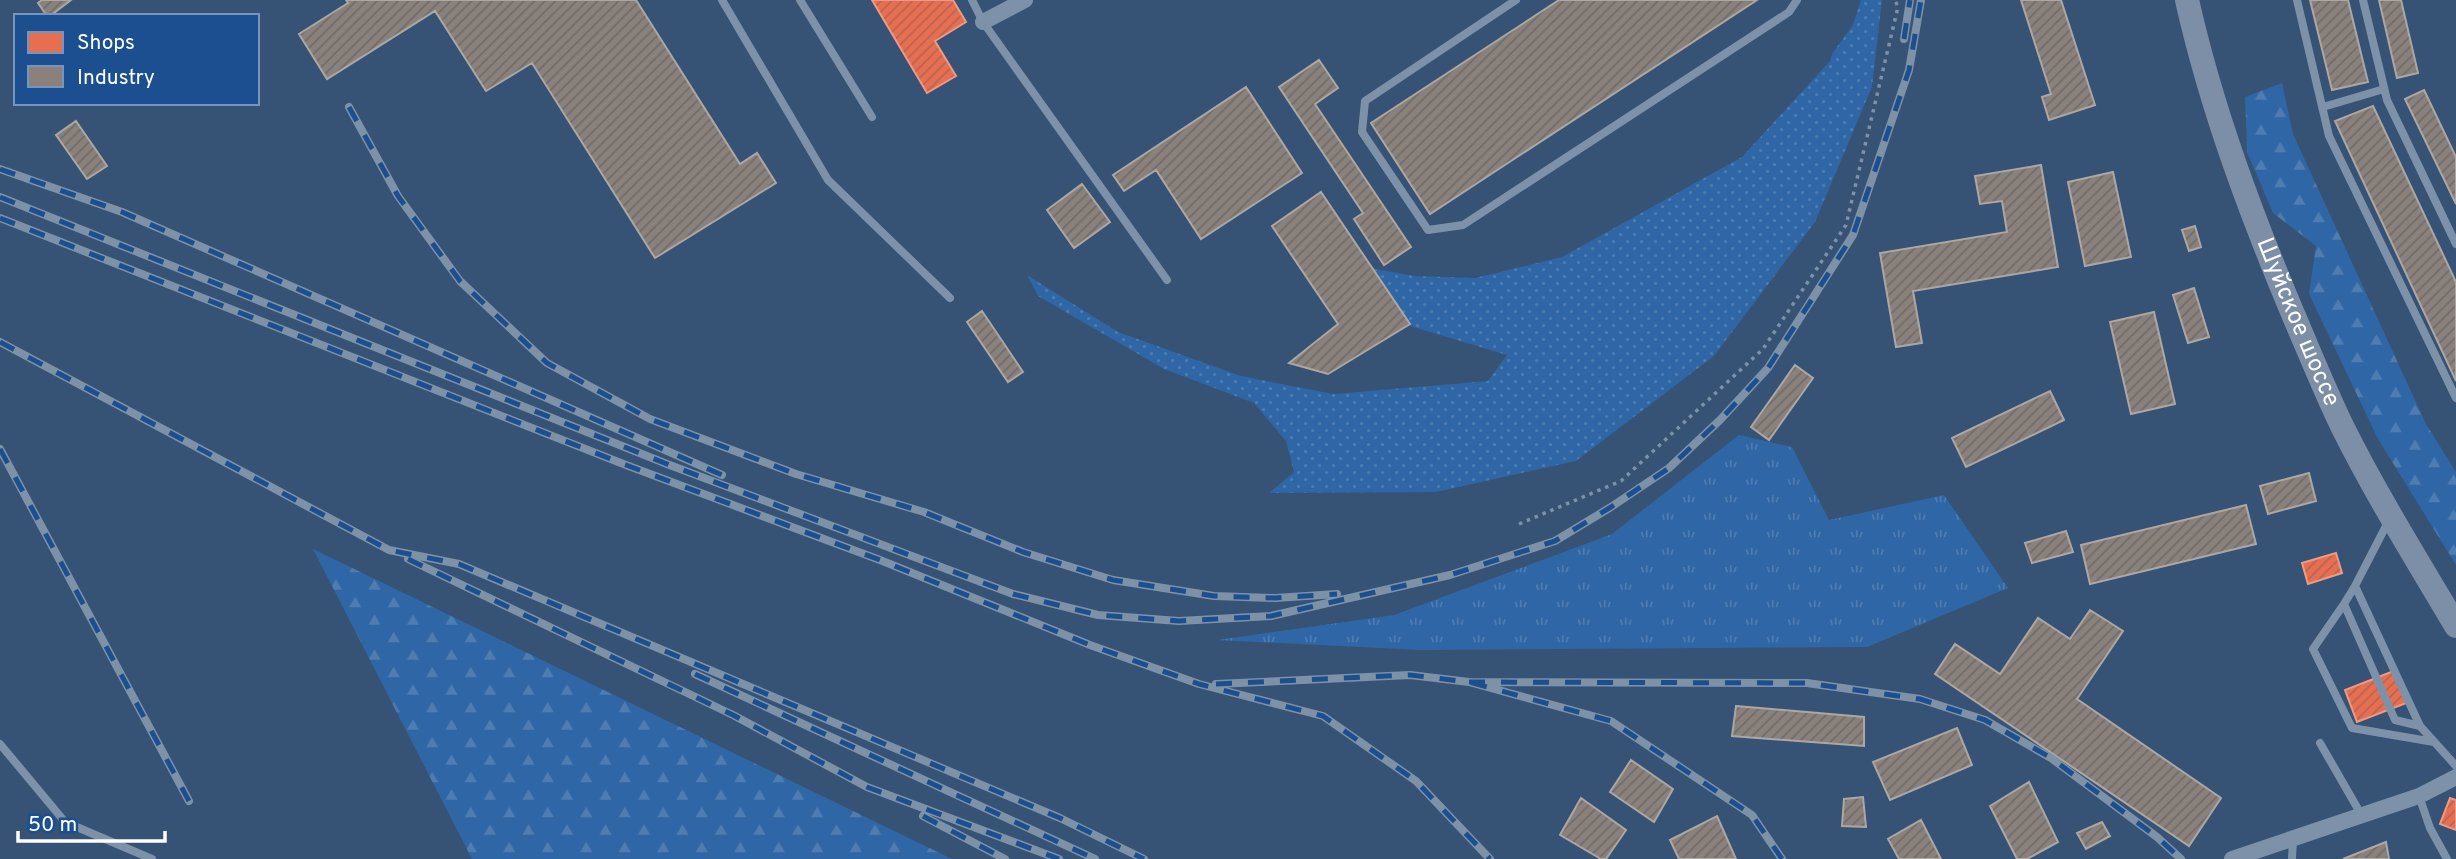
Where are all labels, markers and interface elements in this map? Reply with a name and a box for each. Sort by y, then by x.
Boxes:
legend [14,14,259,105]
text: Shops [77,30,135,57]
text: Industry [77,65,155,92]
street label: Шуйское шоссе [2249,233,2346,411]
scale bar [18,800,164,844]
text: 50 m [28,812,77,839]

